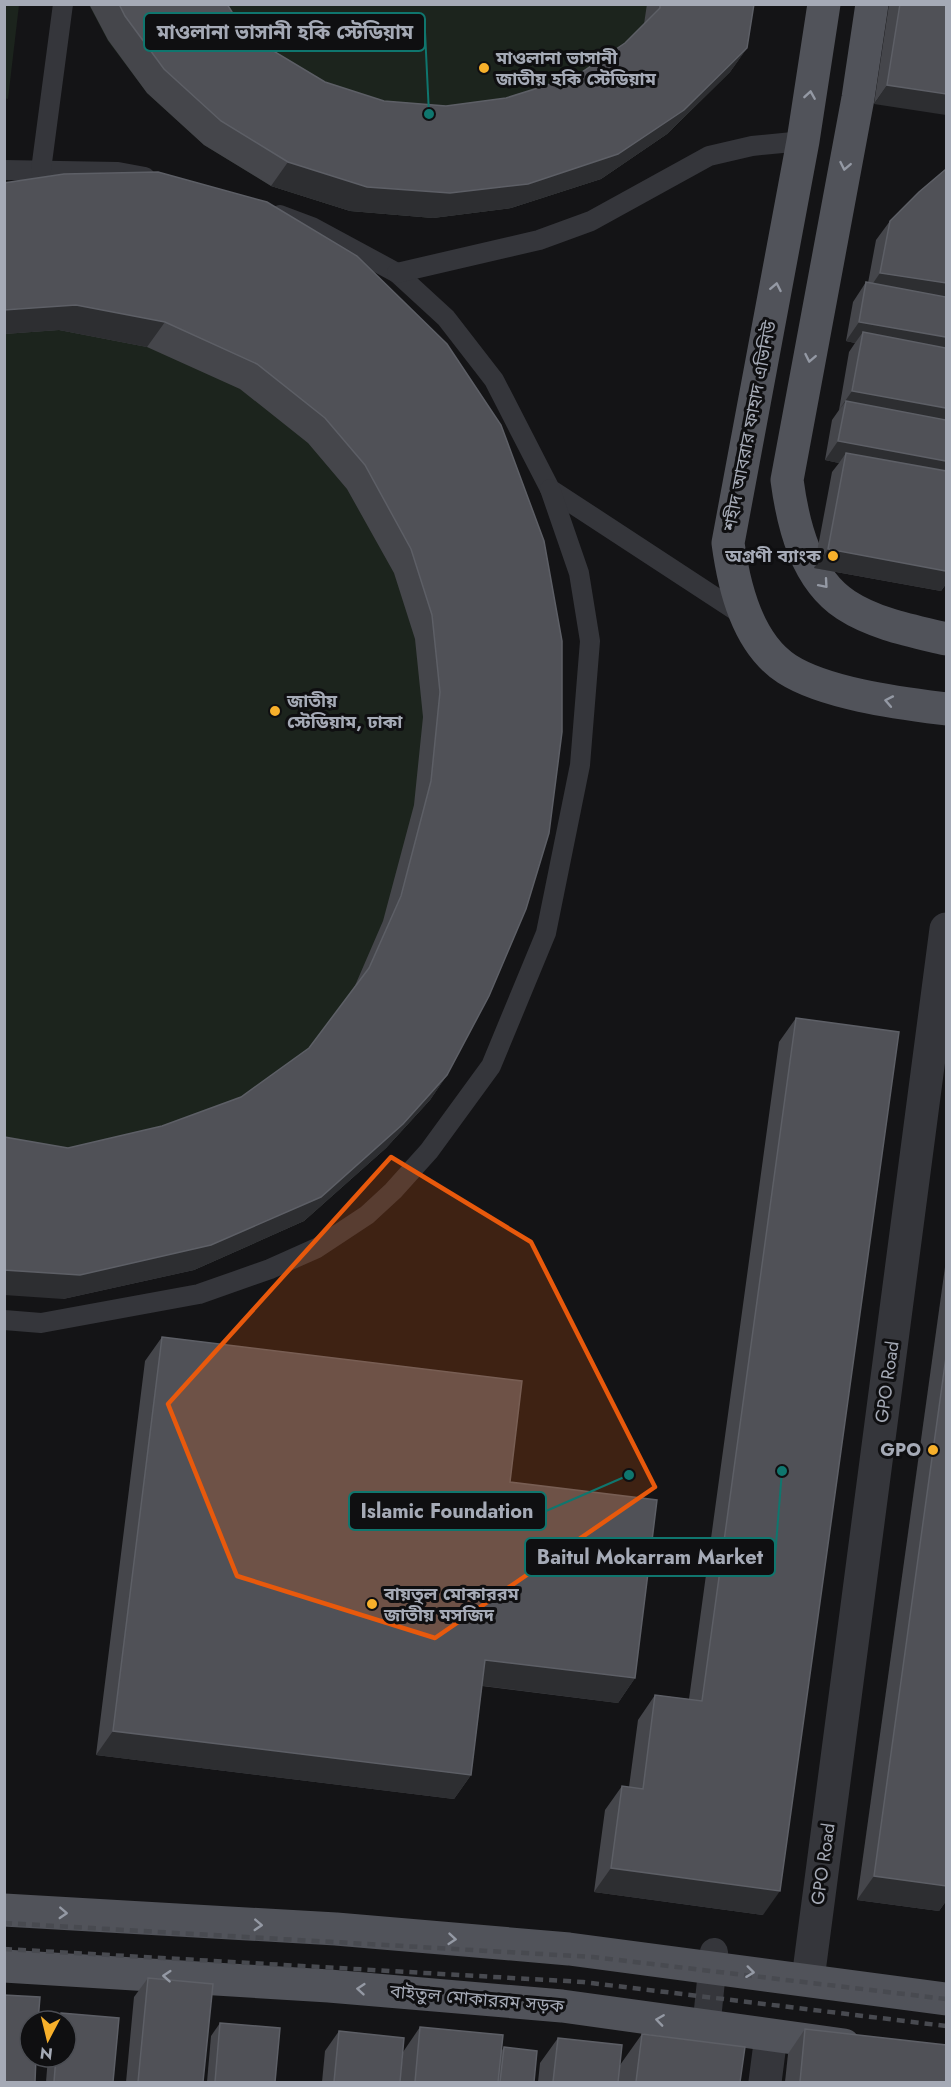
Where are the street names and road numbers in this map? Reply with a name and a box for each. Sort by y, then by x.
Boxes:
street label: শহীদ আবরার ফাহাদ এভিনিউ [717,318,783,534]
street label: GPO Road [868,1339,906,1425]
street label: GPO Road [804,1821,842,1907]
street label: বাইতুল মোকাররম সড়ক [388,1978,565,2020]

